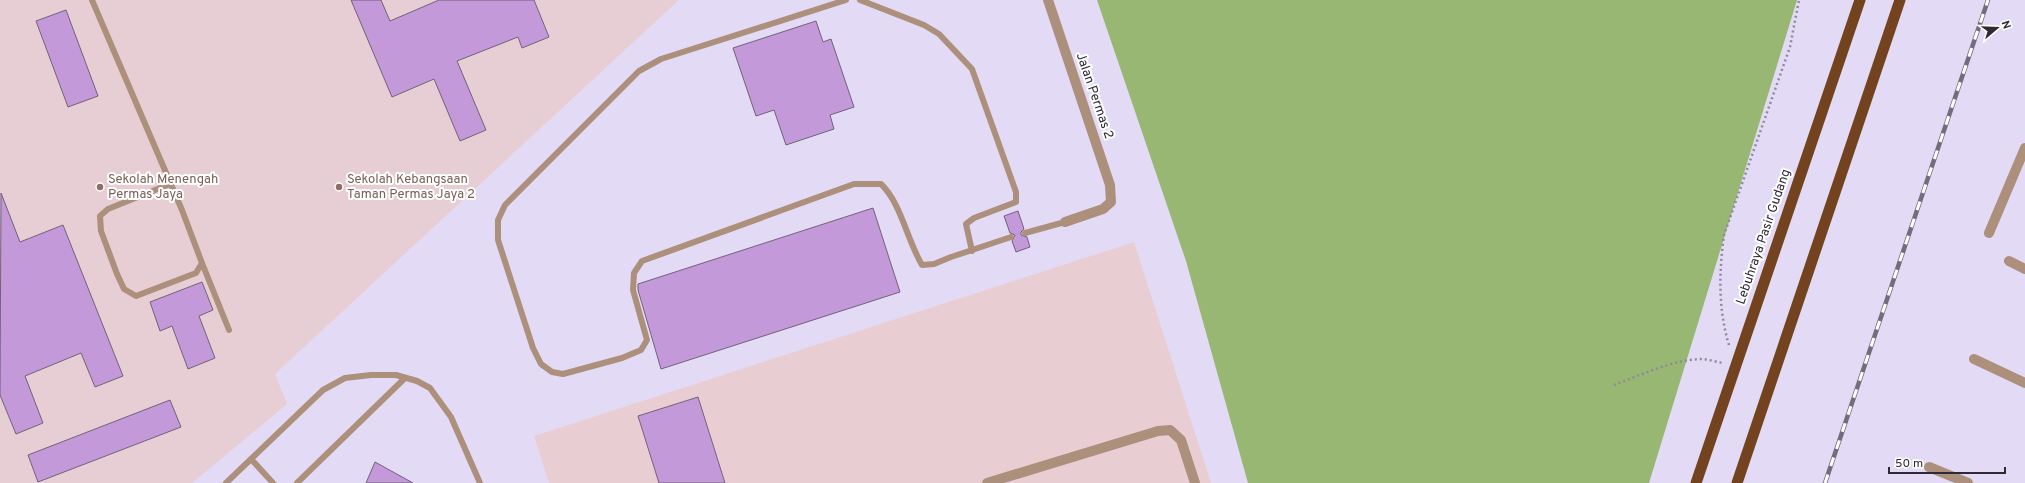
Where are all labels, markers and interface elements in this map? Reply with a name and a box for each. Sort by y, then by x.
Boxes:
north arrow [1977,8,2017,48]
text: N [1998,19,2013,31]
street label: Jalan Permas 2 [1072,51,1116,141]
street label: Lebuhraya Pasir Gudang [1733,167,1795,307]
place label: Sekolah Menengah Permas Jaya [108,172,218,203]
place label: Sekolah Kebangsaan Taman Permas Jaya 2 [347,172,475,203]
marker: Sekolah Menengah Permas Jaya [95,182,105,192]
marker: Sekolah Kebangsaan Taman Permas Jaya 2 [334,182,344,192]
scale bar [1889,449,2005,475]
text: 50 m [1895,456,1923,472]

